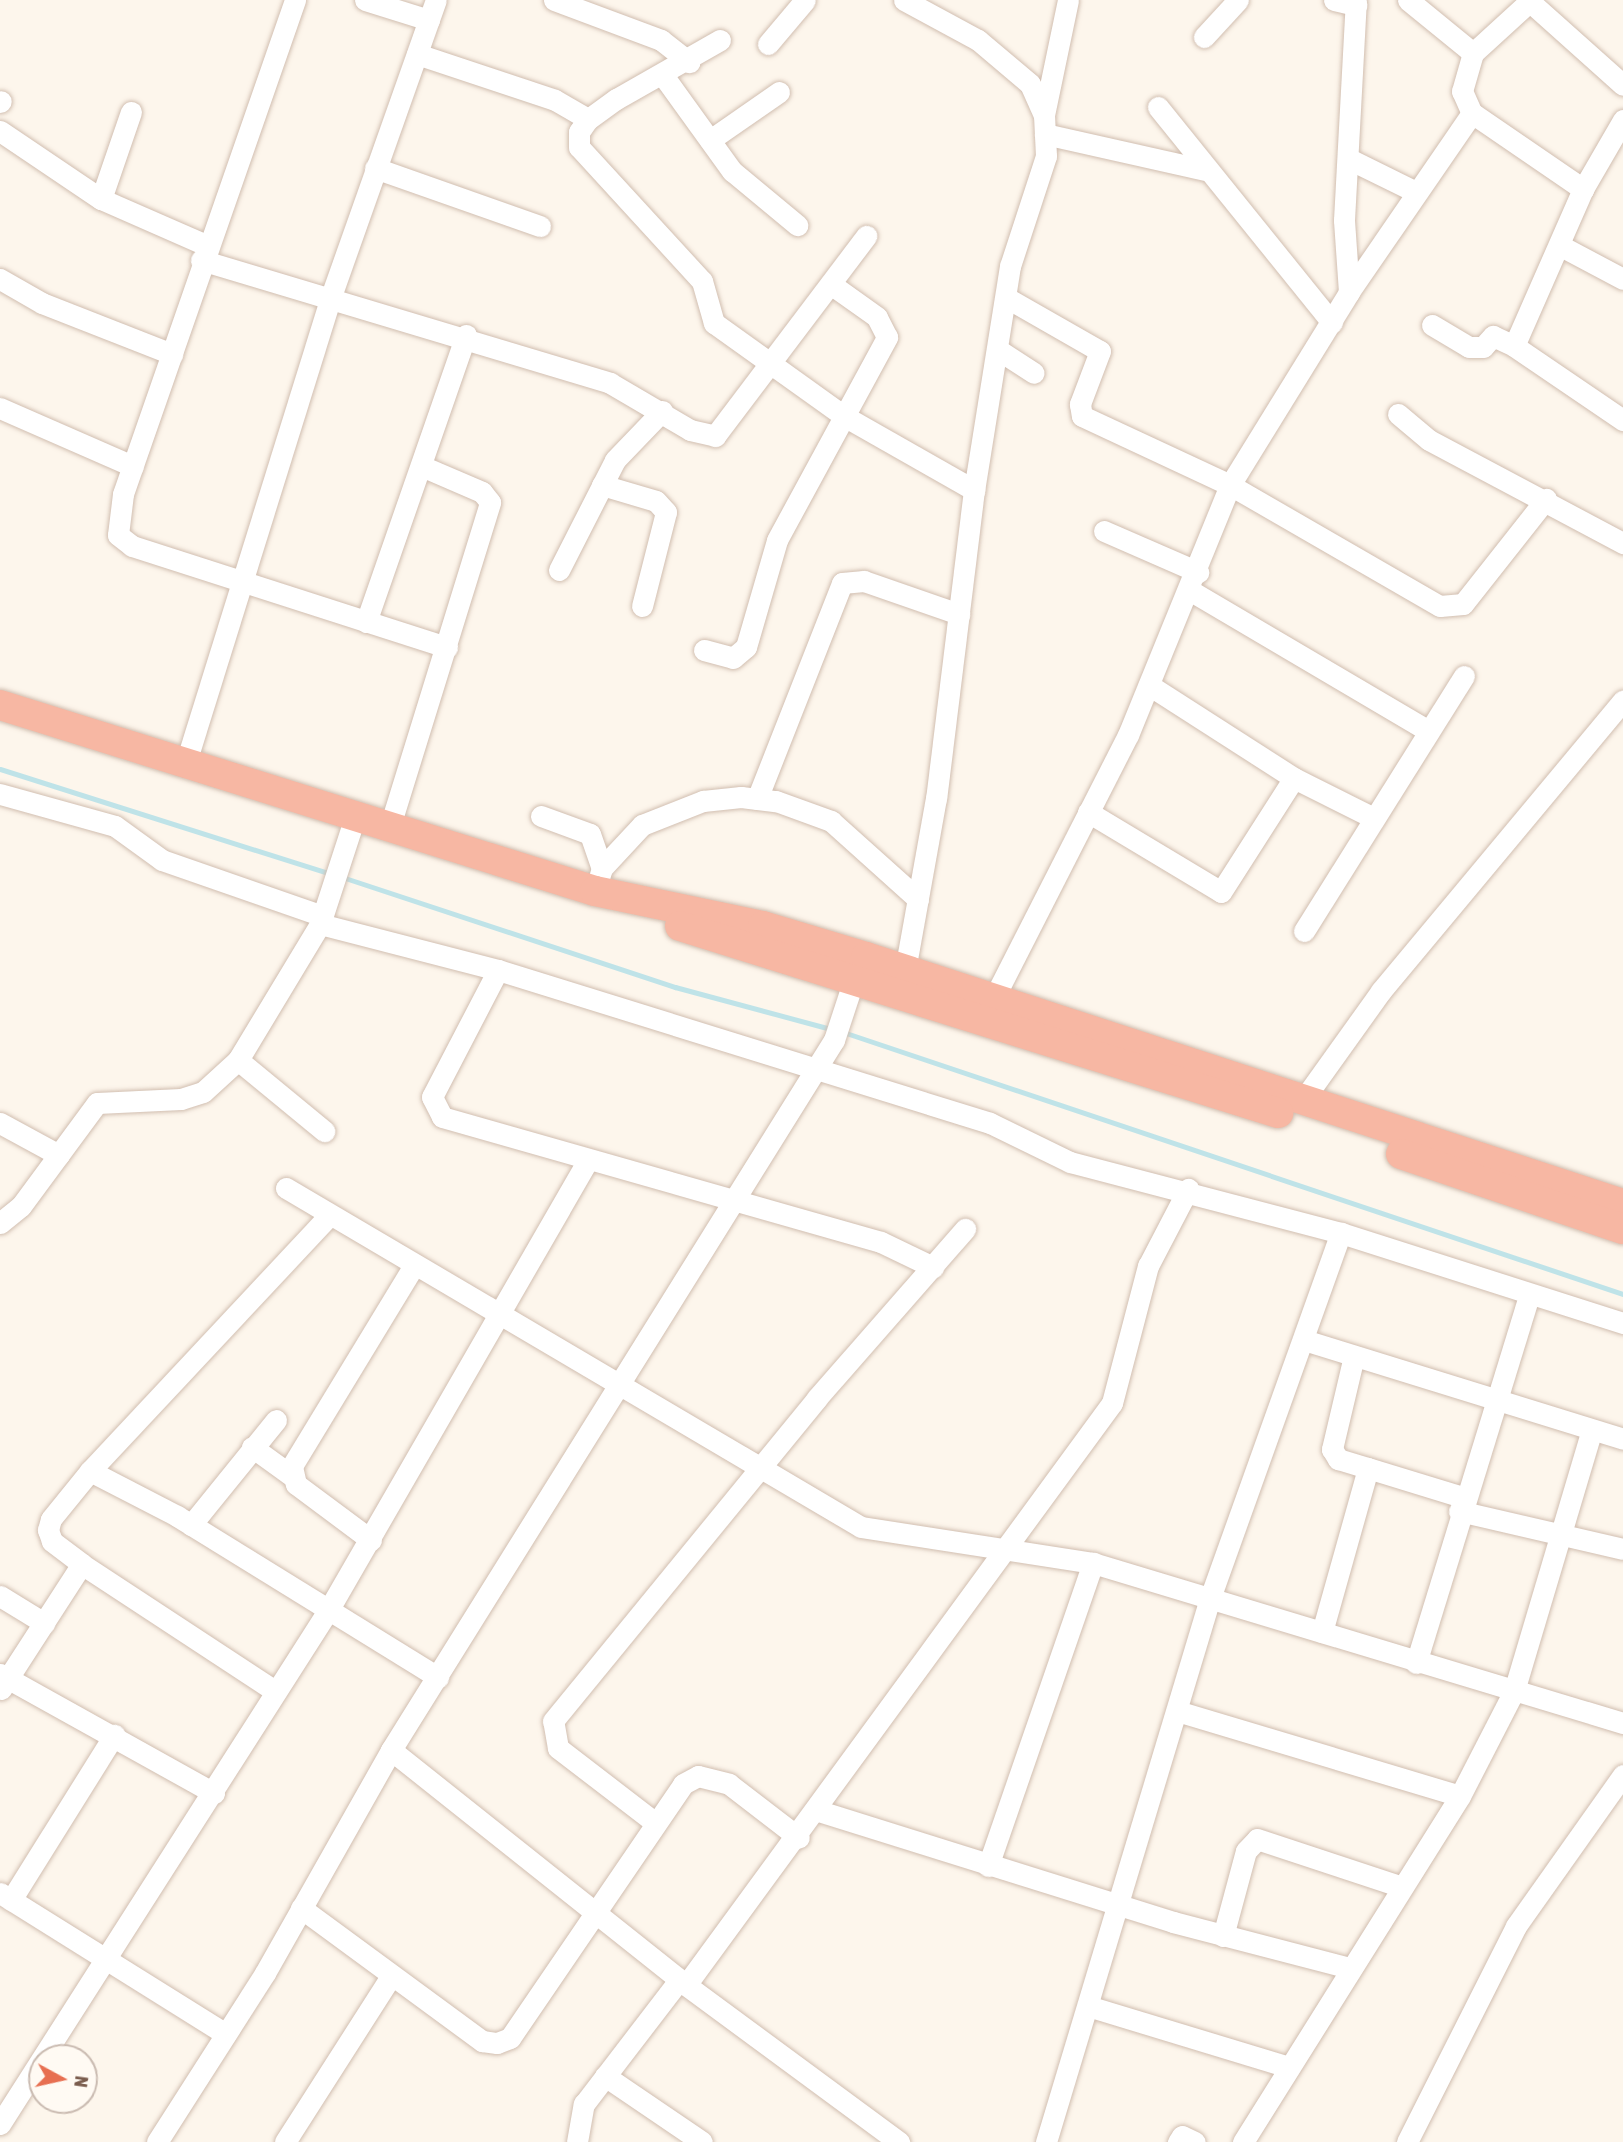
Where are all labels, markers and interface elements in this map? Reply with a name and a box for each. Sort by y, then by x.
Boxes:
north arrow [28,2044,98,2114]
text: N [70,2075,93,2089]

